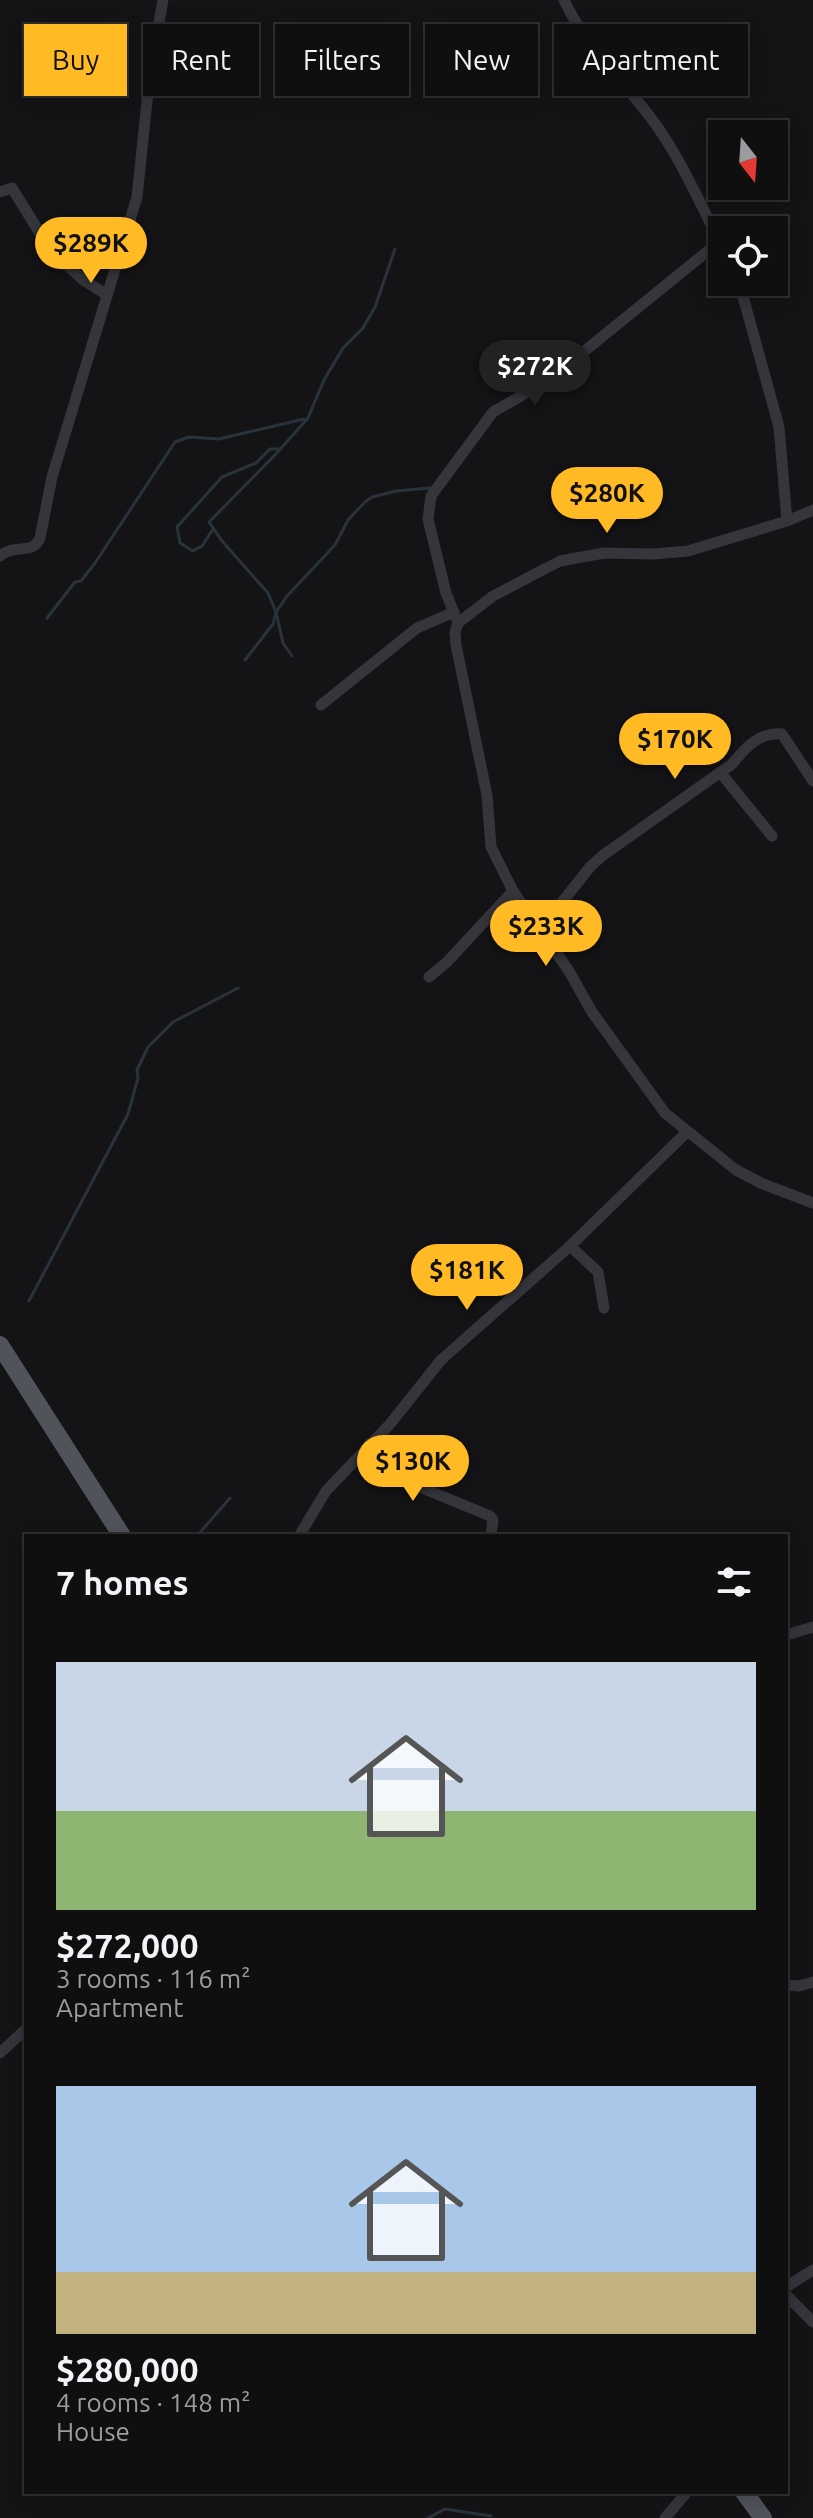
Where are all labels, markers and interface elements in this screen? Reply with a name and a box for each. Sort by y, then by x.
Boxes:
chip: Buy [24,24,127,96]
chip: Rent [143,24,259,96]
chip: Filters [275,24,409,96]
chip: New [425,24,538,96]
chip: Apartment [554,24,748,96]
north arrow [708,120,788,200]
map controls [708,120,788,296]
button: locate [708,216,788,296]
pin: $289K [35,217,147,285]
text: $289K [53,228,129,257]
pin: $272K [479,340,591,408]
text: $272K [497,351,573,380]
pin: $280K [551,467,663,535]
text: $280K [569,478,645,507]
pin: $170K [619,713,731,781]
text: $170K [637,724,713,753]
pin: $233K [490,900,602,968]
text: $233K [508,911,584,940]
pin: $181K [411,1244,523,1312]
text: $181K [429,1255,505,1284]
pin: $130K [357,1435,469,1503]
text: $130K [375,1446,451,1475]
icon: filters [712,1560,756,1604]
text: 7 homes [56,1563,189,1601]
icon: home [334,1714,478,1858]
text: $272,000 [56,1926,199,1964]
text: 3 rooms · 116 m² [56,1964,251,1993]
text: Apartment [56,1993,183,2022]
icon: home [334,2138,478,2282]
text: $280,000 [56,2350,199,2388]
text: 4 rooms · 148 m² [56,2388,251,2417]
text: House [56,2417,130,2446]

